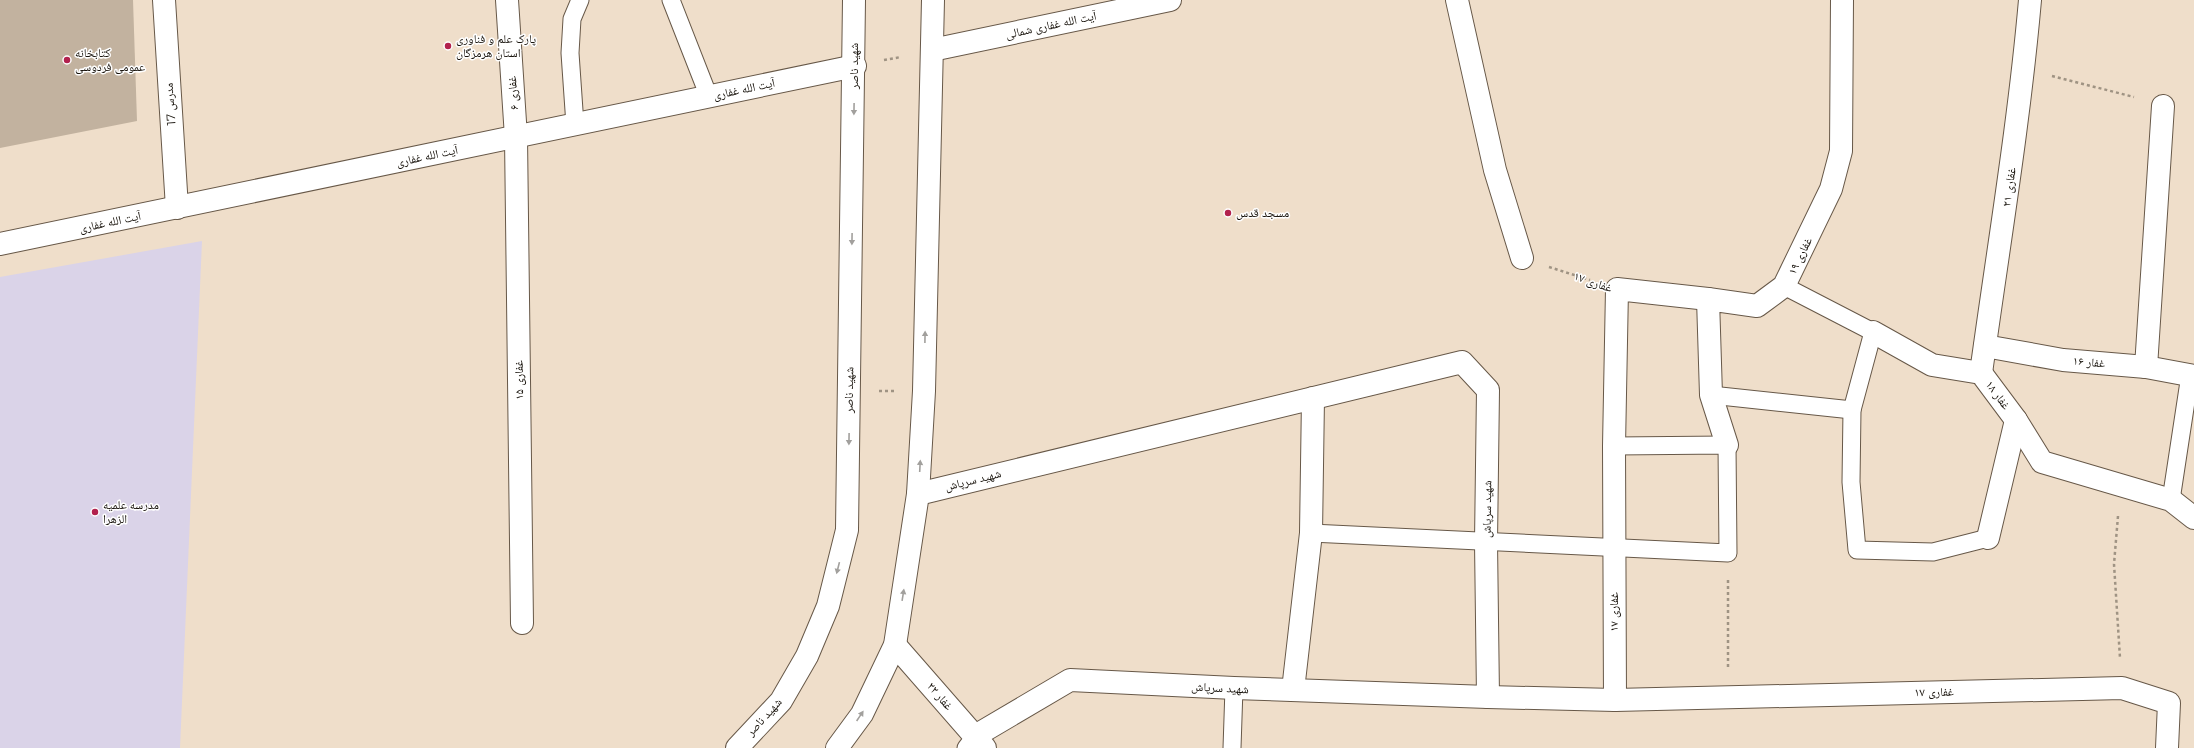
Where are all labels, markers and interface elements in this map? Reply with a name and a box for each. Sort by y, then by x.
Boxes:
street label: آیت الله غفاری شمالی [1004,7,1099,42]
place label: پارک علم و فناوری استان هرمزگان [456,31,537,60]
marker: پارک علم و فناوری استان هرمزگان [443,41,453,51]
street label: شهید ناصر [846,43,861,90]
place label: کتابخانه عمومی فردوسی [75,45,145,74]
marker: کتابخانه عمومی فردوسی [62,55,72,65]
street label: آیت الله غفاری [712,74,777,103]
street label: غفاری ۶ [504,75,521,111]
street label: مدرس 17 [161,82,178,126]
one-way arrow [851,103,857,116]
street label: آیت الله غفاری [395,141,460,170]
street label: غفاری ۲۱ [1998,166,2019,208]
place label: مسجد قدس [1236,205,1289,220]
street label: آیت الله غفاری [78,207,143,236]
marker: مسجد قدس [1223,208,1233,218]
one-way arrow [849,233,855,246]
street label: غفاری ۱۹ [1784,235,1815,277]
street label: غفاری ۱۷ [1572,268,1614,295]
one-way arrow [922,330,928,343]
street label: غفار ۱۶ [2072,353,2106,370]
street label: غفاری ۱۵ [511,360,526,400]
street label: شهید ناصر [841,367,857,414]
street label: غفار ۱۸ [1983,377,2014,412]
one-way arrow [845,433,852,445]
one-way arrow [916,460,923,472]
street label: شهید سرپاش [943,465,1003,494]
street label: شهید سرپاش [1478,480,1495,538]
place label: مدرسه علمیه الزهرا [103,497,159,526]
marker: مدرسه علمیه الزهرا [90,507,100,517]
one-way arrow [834,562,840,574]
one-way arrow [900,589,906,601]
street label: غفاری ۱۷ [1606,592,1621,632]
street label: غفار ۲۲ [924,679,957,713]
street label: شهید سرپاش [1191,679,1249,697]
street label: غفاری ۱۷ [1914,684,1954,699]
street label: شهید ناصر [742,694,785,740]
one-way arrow [856,711,863,722]

